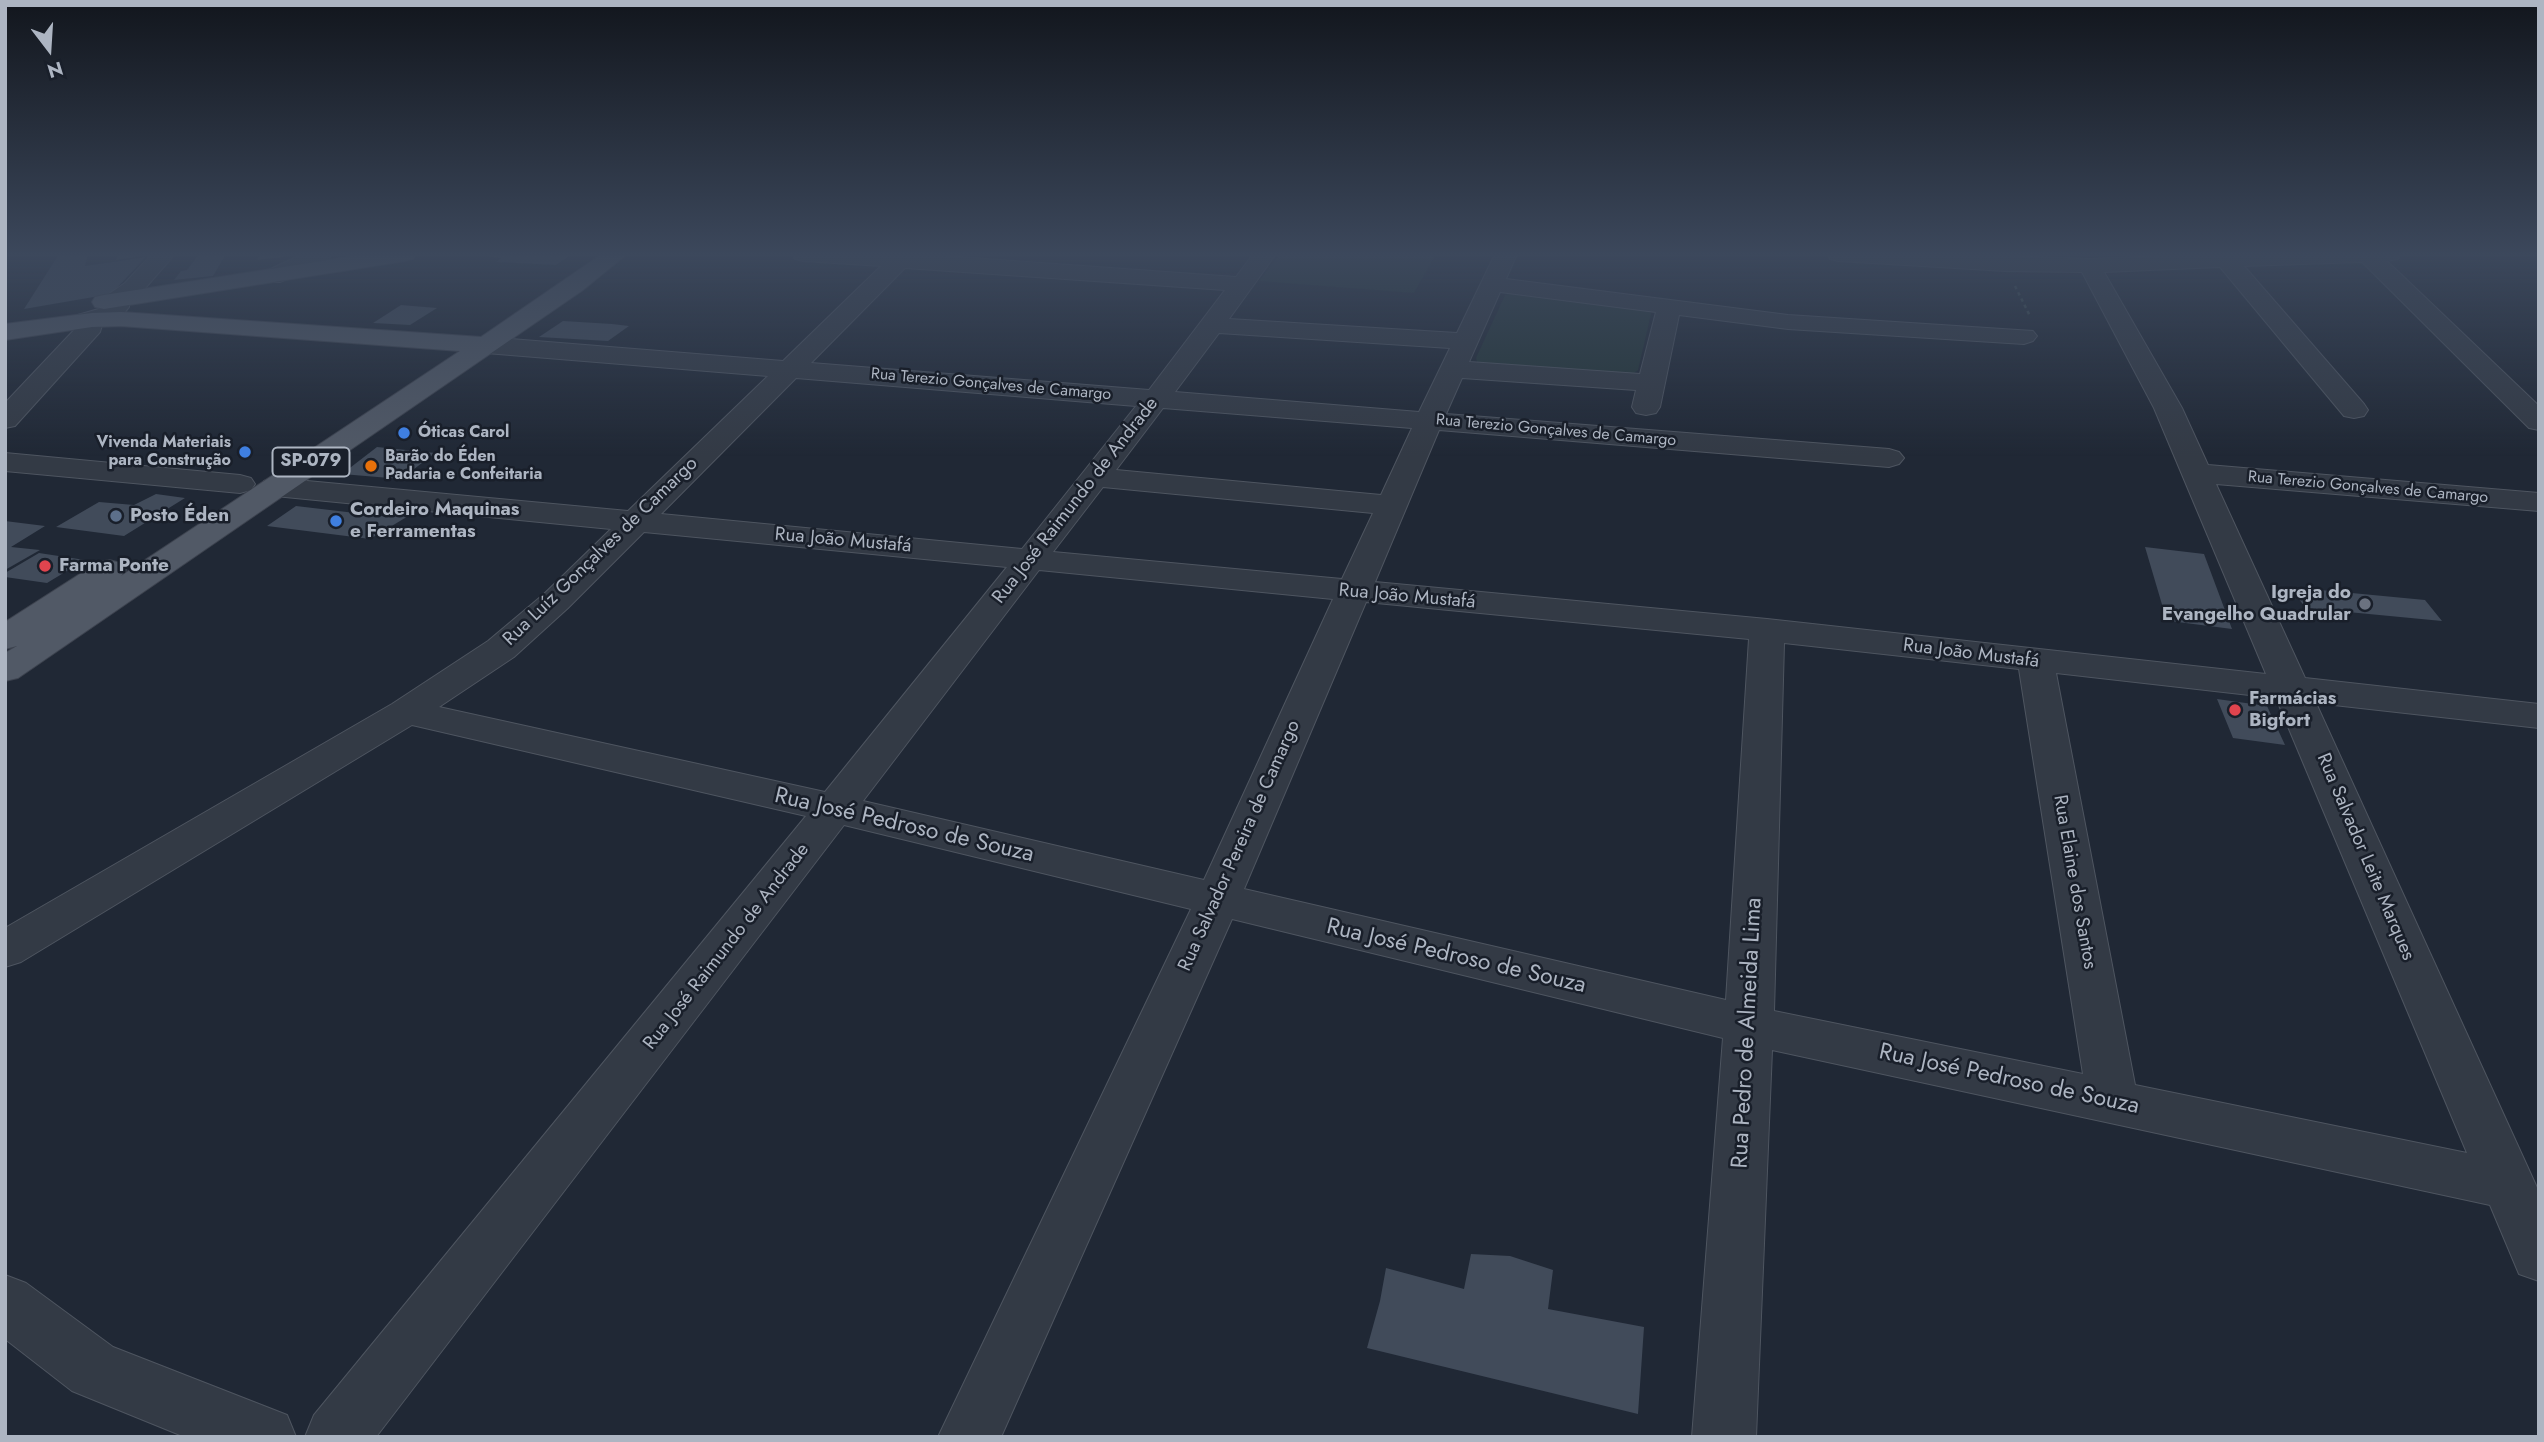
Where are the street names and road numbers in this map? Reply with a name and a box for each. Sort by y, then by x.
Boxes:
street label: Rua Terezio Gonçalves de Camargo [870,365,1112,405]
street label: Rua José Raimundo de Andrade [988,393,1164,609]
street label: Rua Terezio Gonçalves de Camargo [1435,411,1677,451]
road number: SP-079 [272,448,350,476]
street label: Rua Luíz Gonçalves de Camargo [499,453,703,651]
street label: Rua Terezio Gonçalves de Camargo [2247,468,2489,508]
street label: Rua João Mustafá [774,524,912,558]
street label: Rua João Mustafá [1338,580,1476,614]
street label: Rua João Mustafá [1902,634,2040,674]
street label: Rua Salvador Pereira de Camargo [1174,717,1306,975]
street label: Rua Salvador Leite Marques [2311,750,2419,964]
street label: Rua José Pedroso de Souza [772,783,1036,869]
street label: Rua Elaine dos Santos [2047,793,2101,971]
street label: Rua José Raimundo de Andrade [639,839,815,1055]
street label: Rua Pedro de Almeida Lima [1727,897,1769,1169]
street label: Rua José Pedroso de Souza [1324,914,1588,1000]
street label: Rua José Pedroso de Souza [1876,1039,2142,1121]

